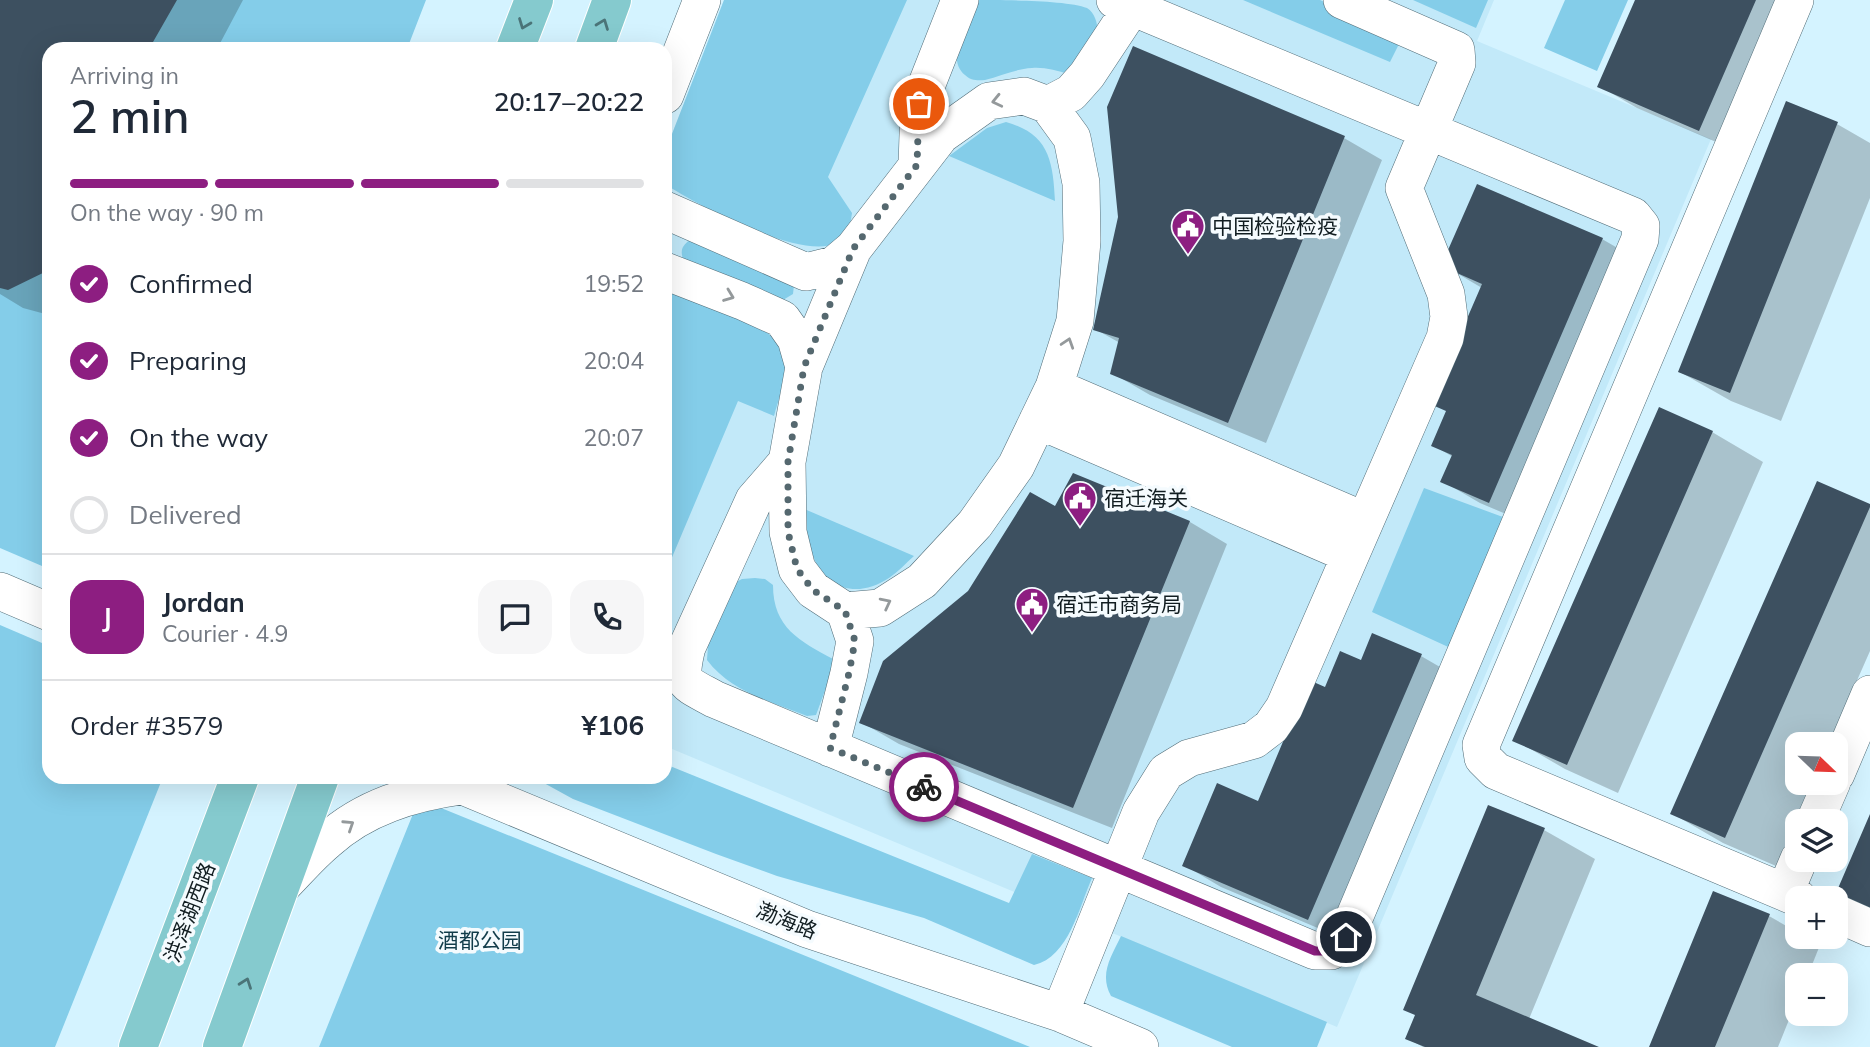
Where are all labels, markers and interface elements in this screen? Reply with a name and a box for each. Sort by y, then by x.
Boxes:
one-way arrow [519,18,533,30]
one-way arrow [595,19,609,31]
text: Arriving in [70,61,179,90]
pin [889,74,949,134]
text: 20:17–20:22 [494,85,644,118]
icon: bag [900,85,938,123]
text: 2 min [70,87,189,145]
one-way arrow [992,93,1004,107]
text: On the way · 90 m [70,198,264,227]
public building icon: 中国检验检疫 [1169,207,1207,256]
place label: 中国检验检疫 [1212,213,1338,239]
icon: check [70,265,108,303]
text: Confirmed [129,267,253,300]
text: 19:52 [584,269,644,298]
one-way arrow [722,287,734,301]
one-way arrow [1060,338,1075,350]
icon: check [70,342,108,380]
text: Preparing [129,344,247,377]
text: 20:04 [584,346,644,375]
icon: check [70,419,108,457]
text: On the way [129,421,268,454]
text: 20:07 [584,423,644,452]
public building icon: 宿迁海关 [1061,479,1099,528]
place label: 宿迁海关 [1104,485,1188,511]
text: Delivered [129,498,242,531]
button: chat [478,580,552,654]
button: phone [570,580,644,654]
public building icon: 宿迁市商务局 [1013,585,1051,634]
text: Jordan [162,586,245,619]
place label: 宿迁市商务局 [1056,591,1182,617]
one-way arrow [879,597,891,611]
text: J [102,601,112,634]
text: Courier · 4.9 [162,619,288,648]
text: Order #3579 [70,709,223,742]
text: ¥106 [582,709,644,742]
north arrow [1785,732,1848,794]
map controls [1785,732,1848,1026]
courier [889,752,959,822]
icon: bike [905,768,943,806]
button: layers [1785,809,1848,872]
one-way arrow [341,821,354,834]
street label: 洪泽湖西路 [158,858,220,966]
button: + [1785,886,1848,949]
street label: 渤海路 [753,896,821,944]
pin [1316,907,1376,967]
icon: home [1327,918,1365,956]
park label: 酒都公园 [438,927,522,953]
button: − [1785,963,1848,1026]
one-way arrow [238,977,252,989]

